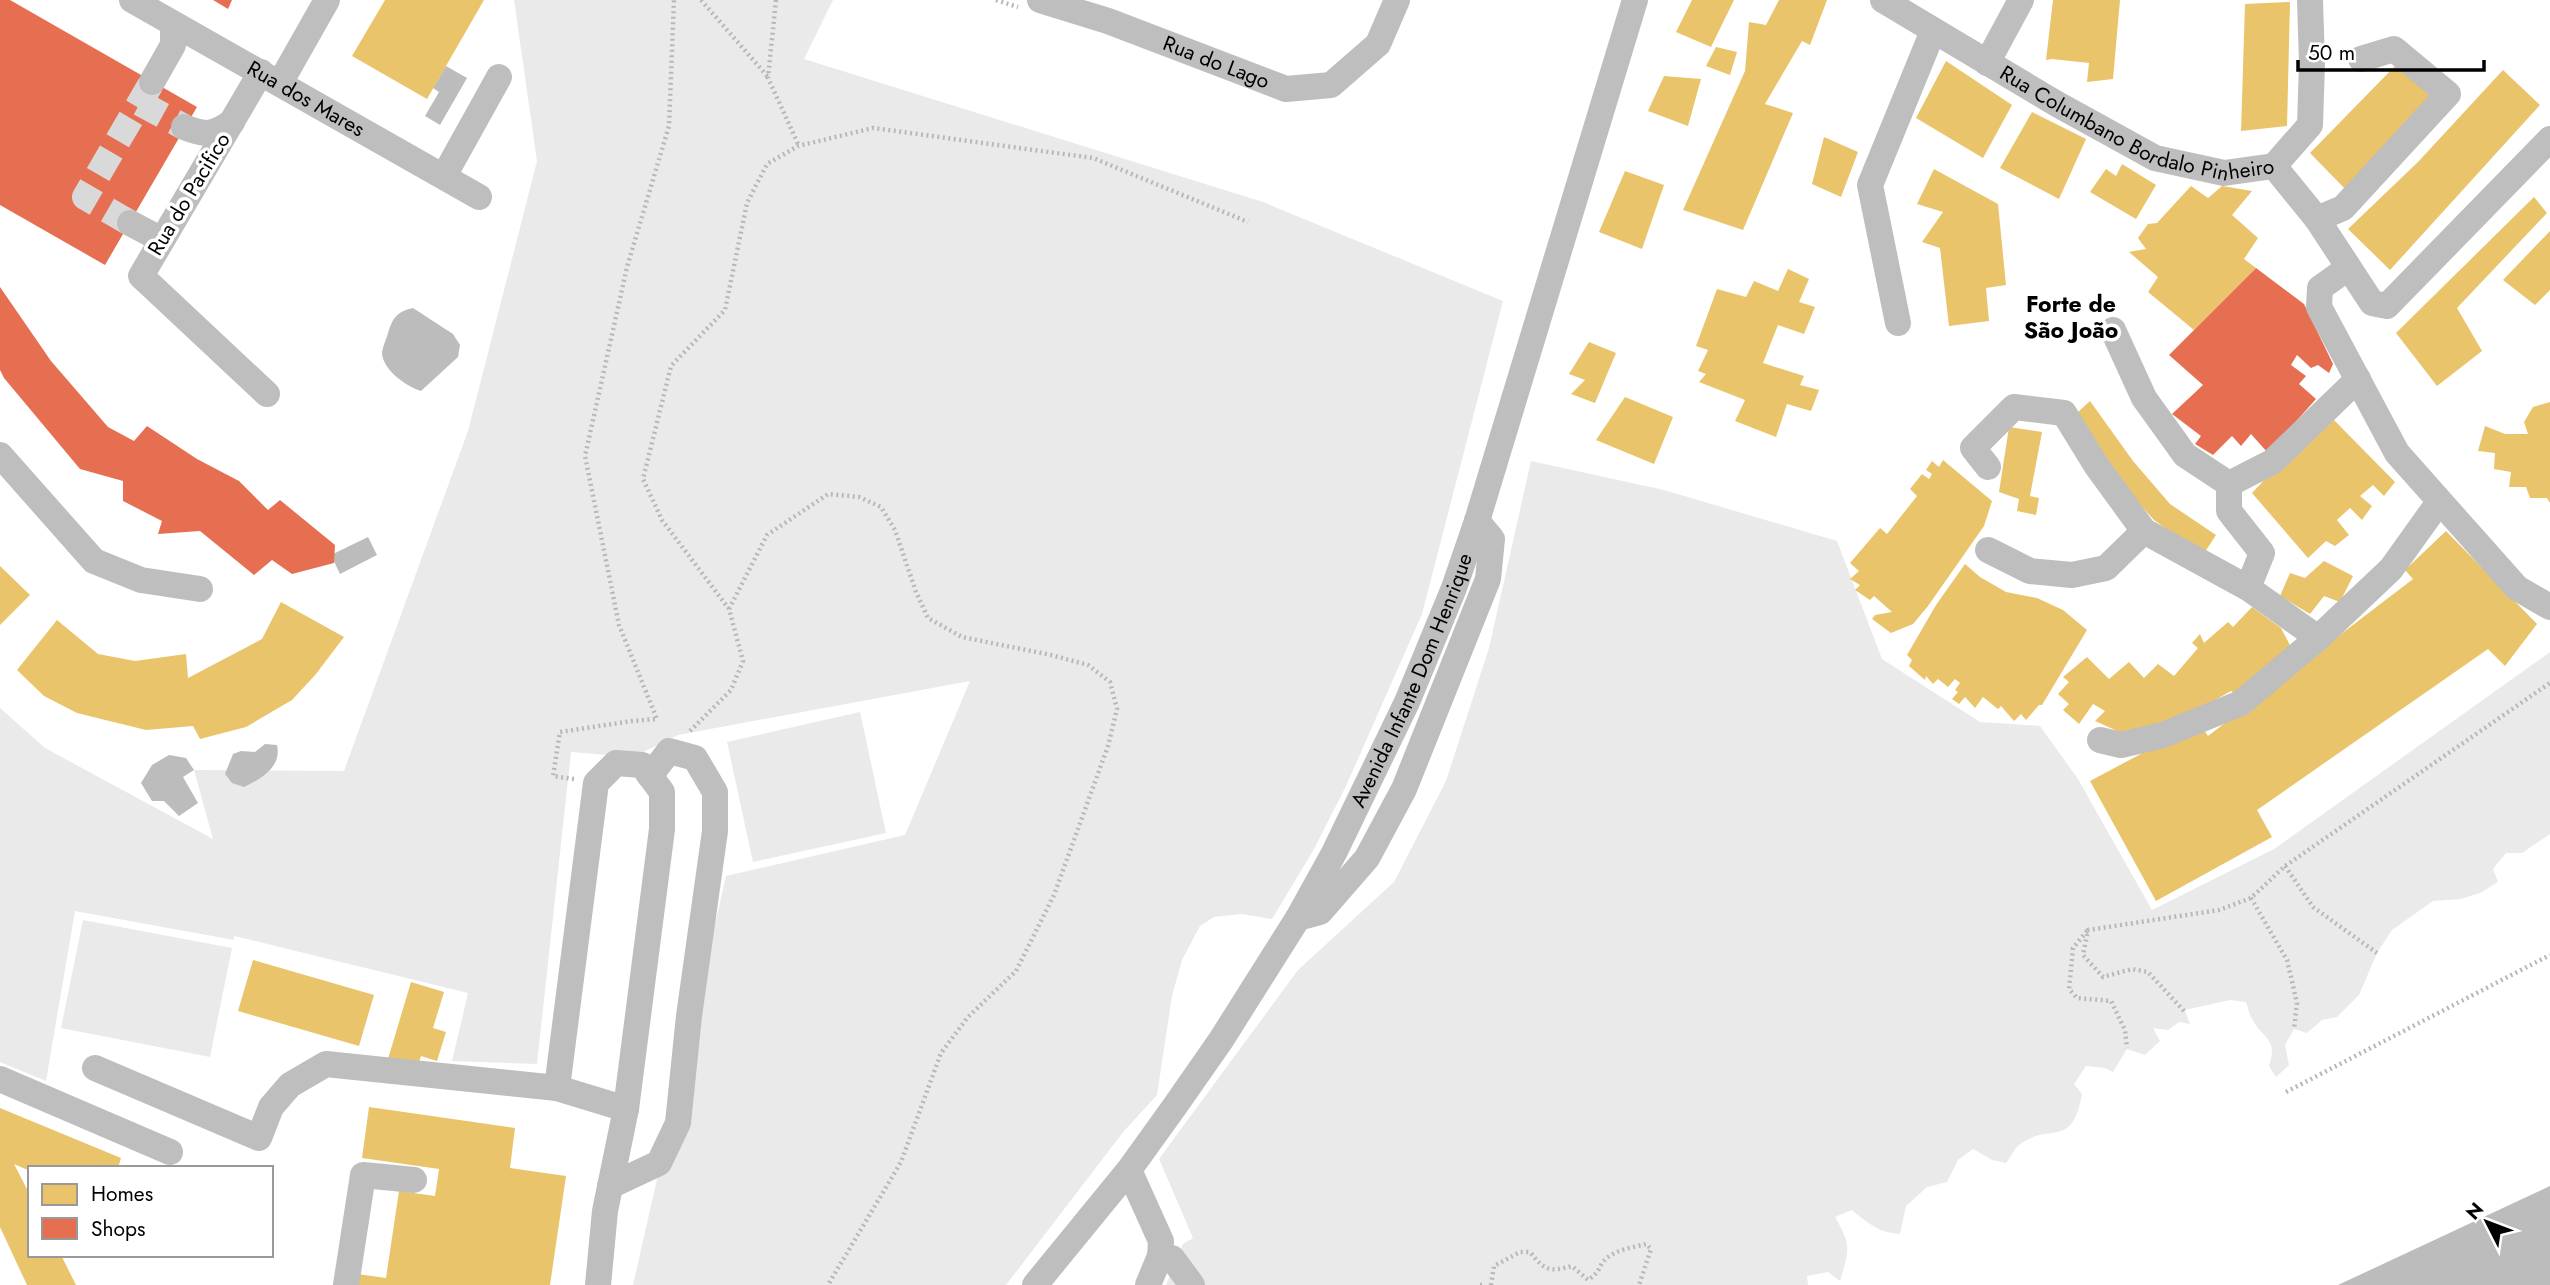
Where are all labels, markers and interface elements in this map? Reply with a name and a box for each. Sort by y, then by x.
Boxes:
street label: Rua do Lago [1159,28,1274,96]
scale bar [2298,28,2484,72]
text: 50 m [2308,38,2355,68]
street label: Rua dos Mares [242,53,370,144]
street label: Rua Columbano Bordalo Pinheiro [1994,58,2276,189]
street label: Rua do Pacifico [141,127,237,261]
district label: Forte de São João [2024,287,2118,347]
street label: Avenida Infante Dom Henrique [1343,549,1480,813]
legend [28,1166,273,1257]
text: Homes [91,1179,153,1209]
north arrow [2452,1187,2522,1257]
text: N [2460,1196,2490,1226]
text: Shops [91,1214,145,1244]

